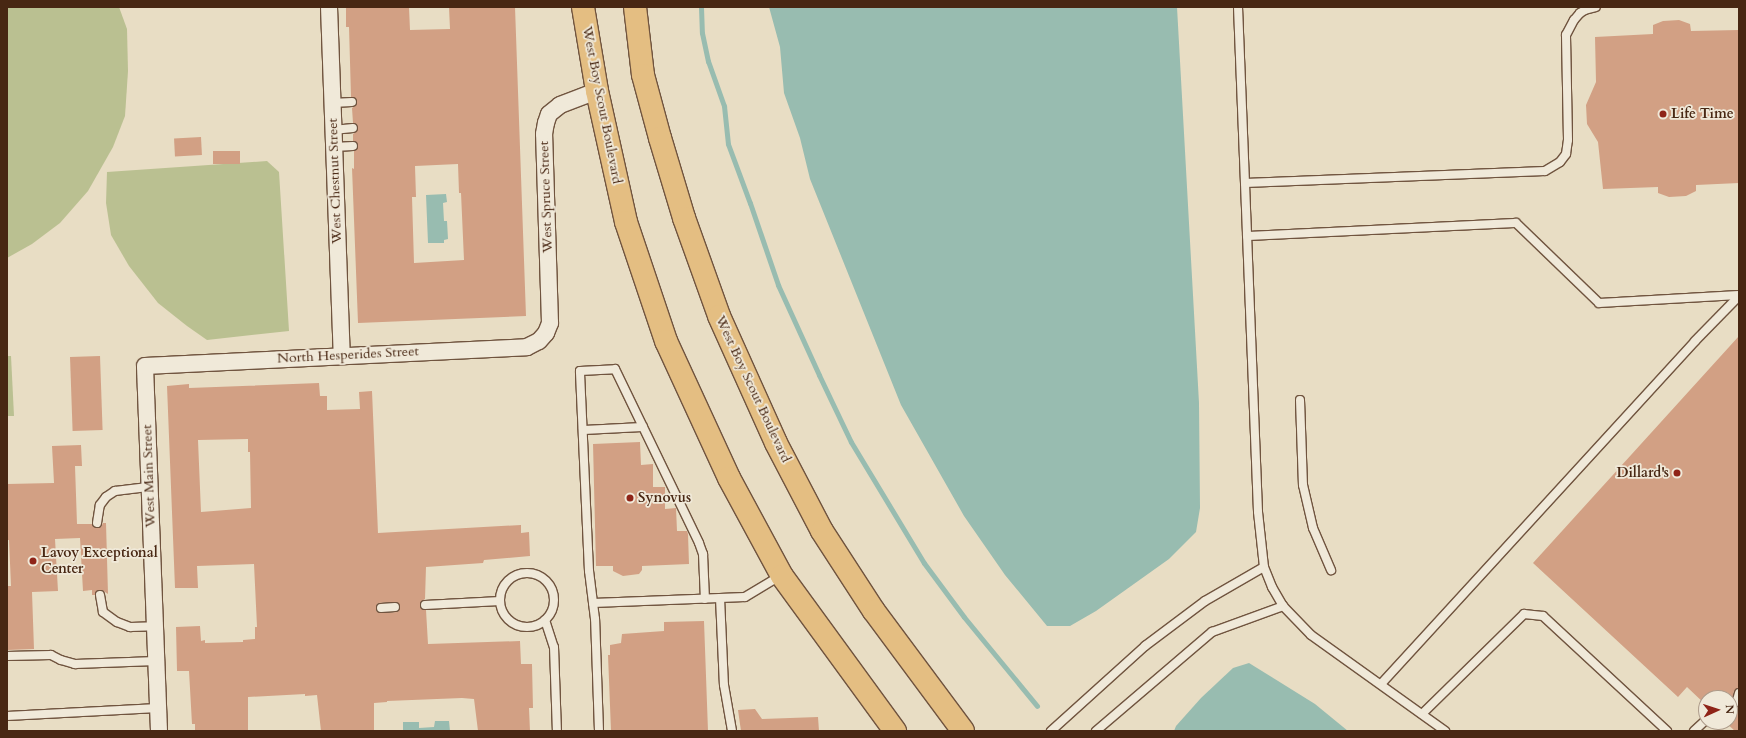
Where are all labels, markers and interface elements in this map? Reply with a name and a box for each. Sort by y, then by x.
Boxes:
street label: West Boy Scout Boulevard [578,25,626,185]
place label: Life Time [1671,106,1734,122]
marker: Life Time [1658,109,1668,119]
street label: West Chestnut Street [324,118,346,244]
street label: West Spruce Street [536,141,556,253]
street label: West Boy Scout Boulevard [712,313,794,465]
street label: North Hesperides Street [277,343,419,367]
street label: West Main Street [139,424,159,528]
place label: Dillard's [1616,465,1669,481]
marker: Dillard's [1672,468,1682,478]
place label: Synovus [638,490,691,506]
marker: Synovus [625,493,635,503]
place label: Lavoy Exceptional Center [41,545,158,578]
marker: Lavoy Exceptional Center [28,556,38,566]
north arrow [1698,690,1738,730]
text: N [1722,704,1737,715]

